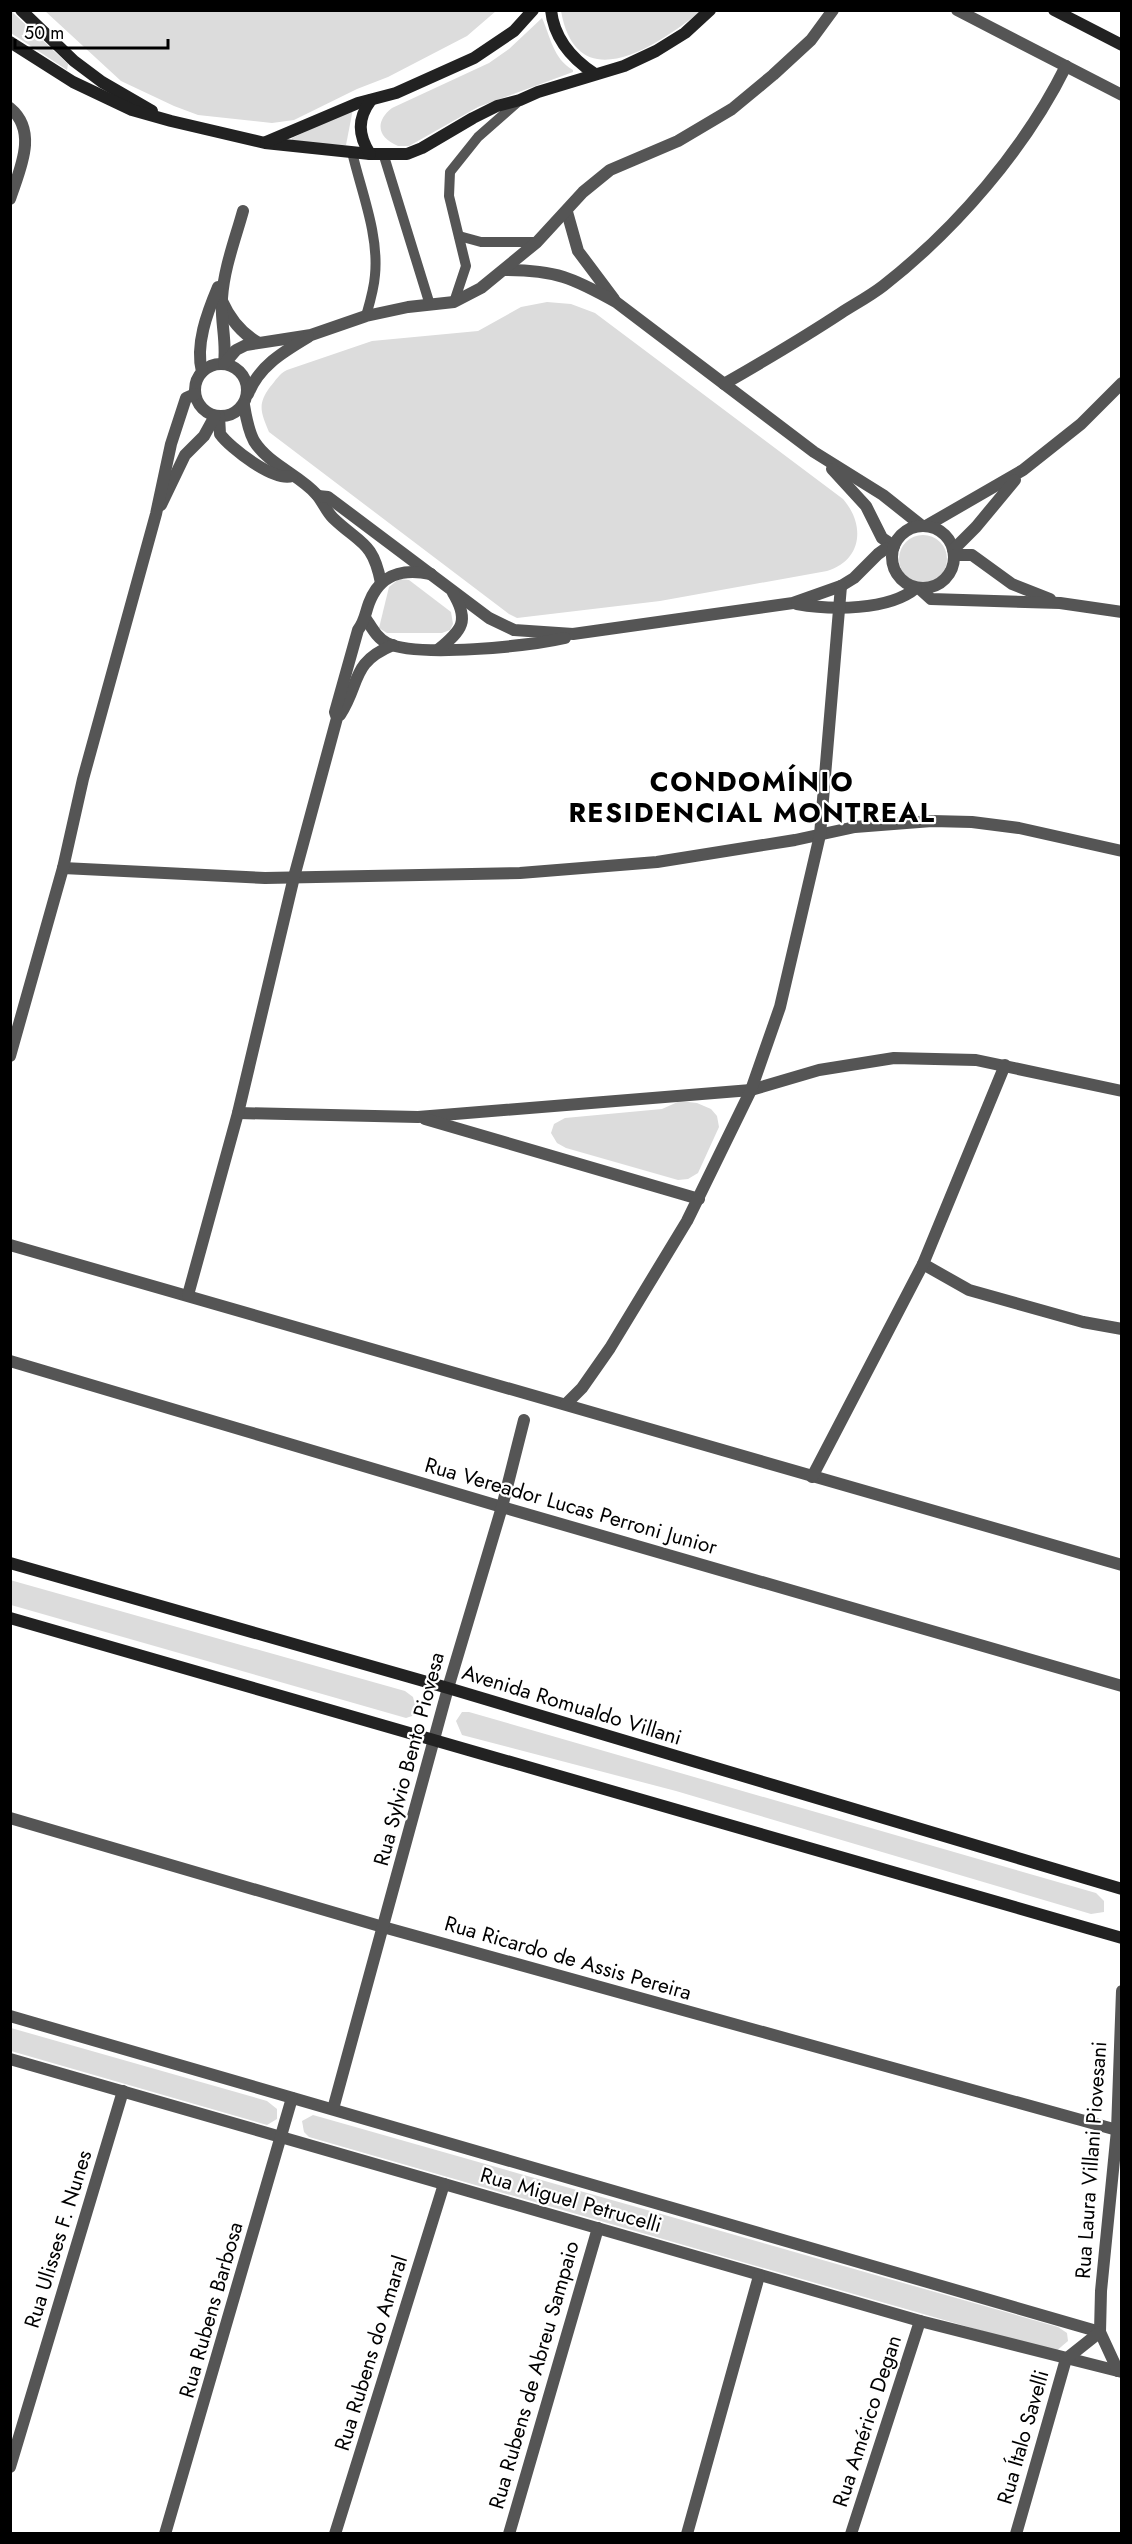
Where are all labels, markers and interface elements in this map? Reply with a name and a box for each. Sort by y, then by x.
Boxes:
scale bar [15,12,168,50]
text: 50 m [24,20,64,46]
district label: CONDOMÍNIO RESIDENCIAL MONTREAL [568,762,936,832]
street label: Rua Vereador Lucas Perroni Junior [421,1450,722,1562]
street label: Rua Sylvio Bento Piovesa [366,1649,452,1869]
street label: Avenida Romualdo Villani [458,1657,686,1753]
street label: Rua Ricardo de Assis Pereira [441,1908,695,2008]
street label: Rua Laura Villani Piovesani [1068,2040,1114,2280]
street label: Rua Ulisses F. Nunes [17,2146,99,2332]
street label: Rua Miguel Petrucelli [477,2160,665,2240]
street label: Rua Rubens Barbosa [172,2219,250,2401]
street label: Rua Rubens de Abreu Sampaio [481,2237,587,2513]
street label: Rua Rubens do Amaral [327,2252,415,2454]
street label: Rua Américo Degan [825,2331,909,2511]
street label: Rua Ítalo Savelli [990,2366,1056,2508]

